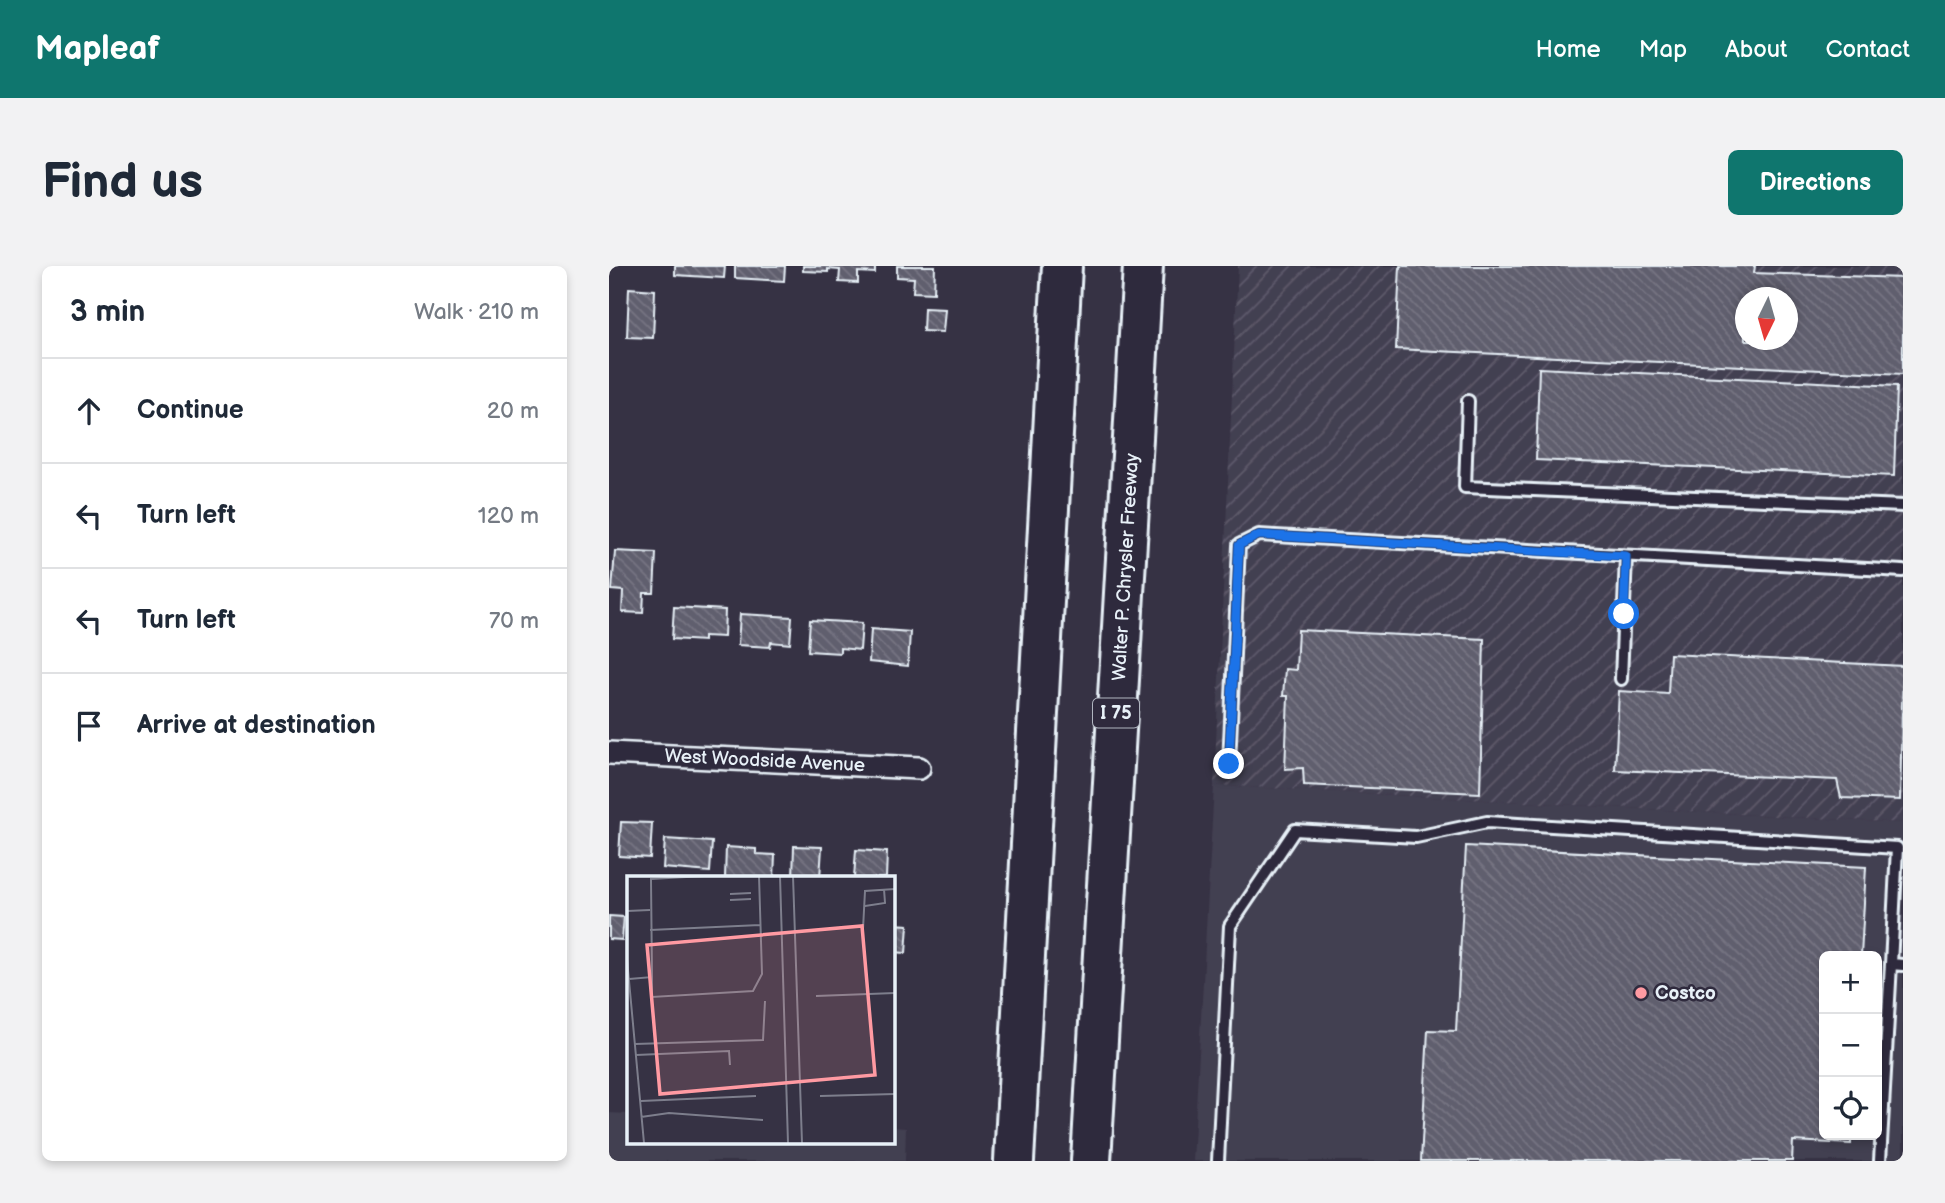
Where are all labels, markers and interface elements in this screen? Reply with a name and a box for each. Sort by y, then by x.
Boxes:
text: Mapleaf [35,29,160,69]
text: Home [1536,35,1601,64]
text: Map [1639,35,1687,64]
text: About [1725,35,1787,64]
text: Contact [1825,35,1910,64]
button: Directions [1728,150,1903,215]
text: Find us [42,153,203,212]
north arrow [1735,287,1798,350]
text: 3 min [70,294,145,330]
text: Walk · 210 m [414,298,539,326]
icon: ahead [70,392,108,430]
text: Continue [137,395,244,426]
text: 20 m [487,397,539,425]
street label: Walter P. Chrysler Freeway [1107,452,1144,681]
icon: left [70,497,108,535]
text: Turn left [137,500,236,531]
text: 120 m [478,502,539,530]
route start [1608,598,1639,629]
icon: left [70,602,108,640]
text: Turn left [137,605,236,636]
text: 70 m [489,607,539,635]
road number: I 75 [1093,698,1139,728]
icon: arrive [70,707,108,745]
text: Arrive at destination [137,710,376,741]
street label: West Woodside Avenue [664,744,866,777]
route end [1213,748,1244,779]
inset map [627,876,894,1144]
map controls [1819,951,1882,1140]
button: + [1819,951,1882,1014]
place label: Costco [1655,982,1716,1005]
marker: Costco [1633,985,1649,1001]
button: − [1819,1014,1882,1077]
button: locate [1819,1077,1882,1140]

